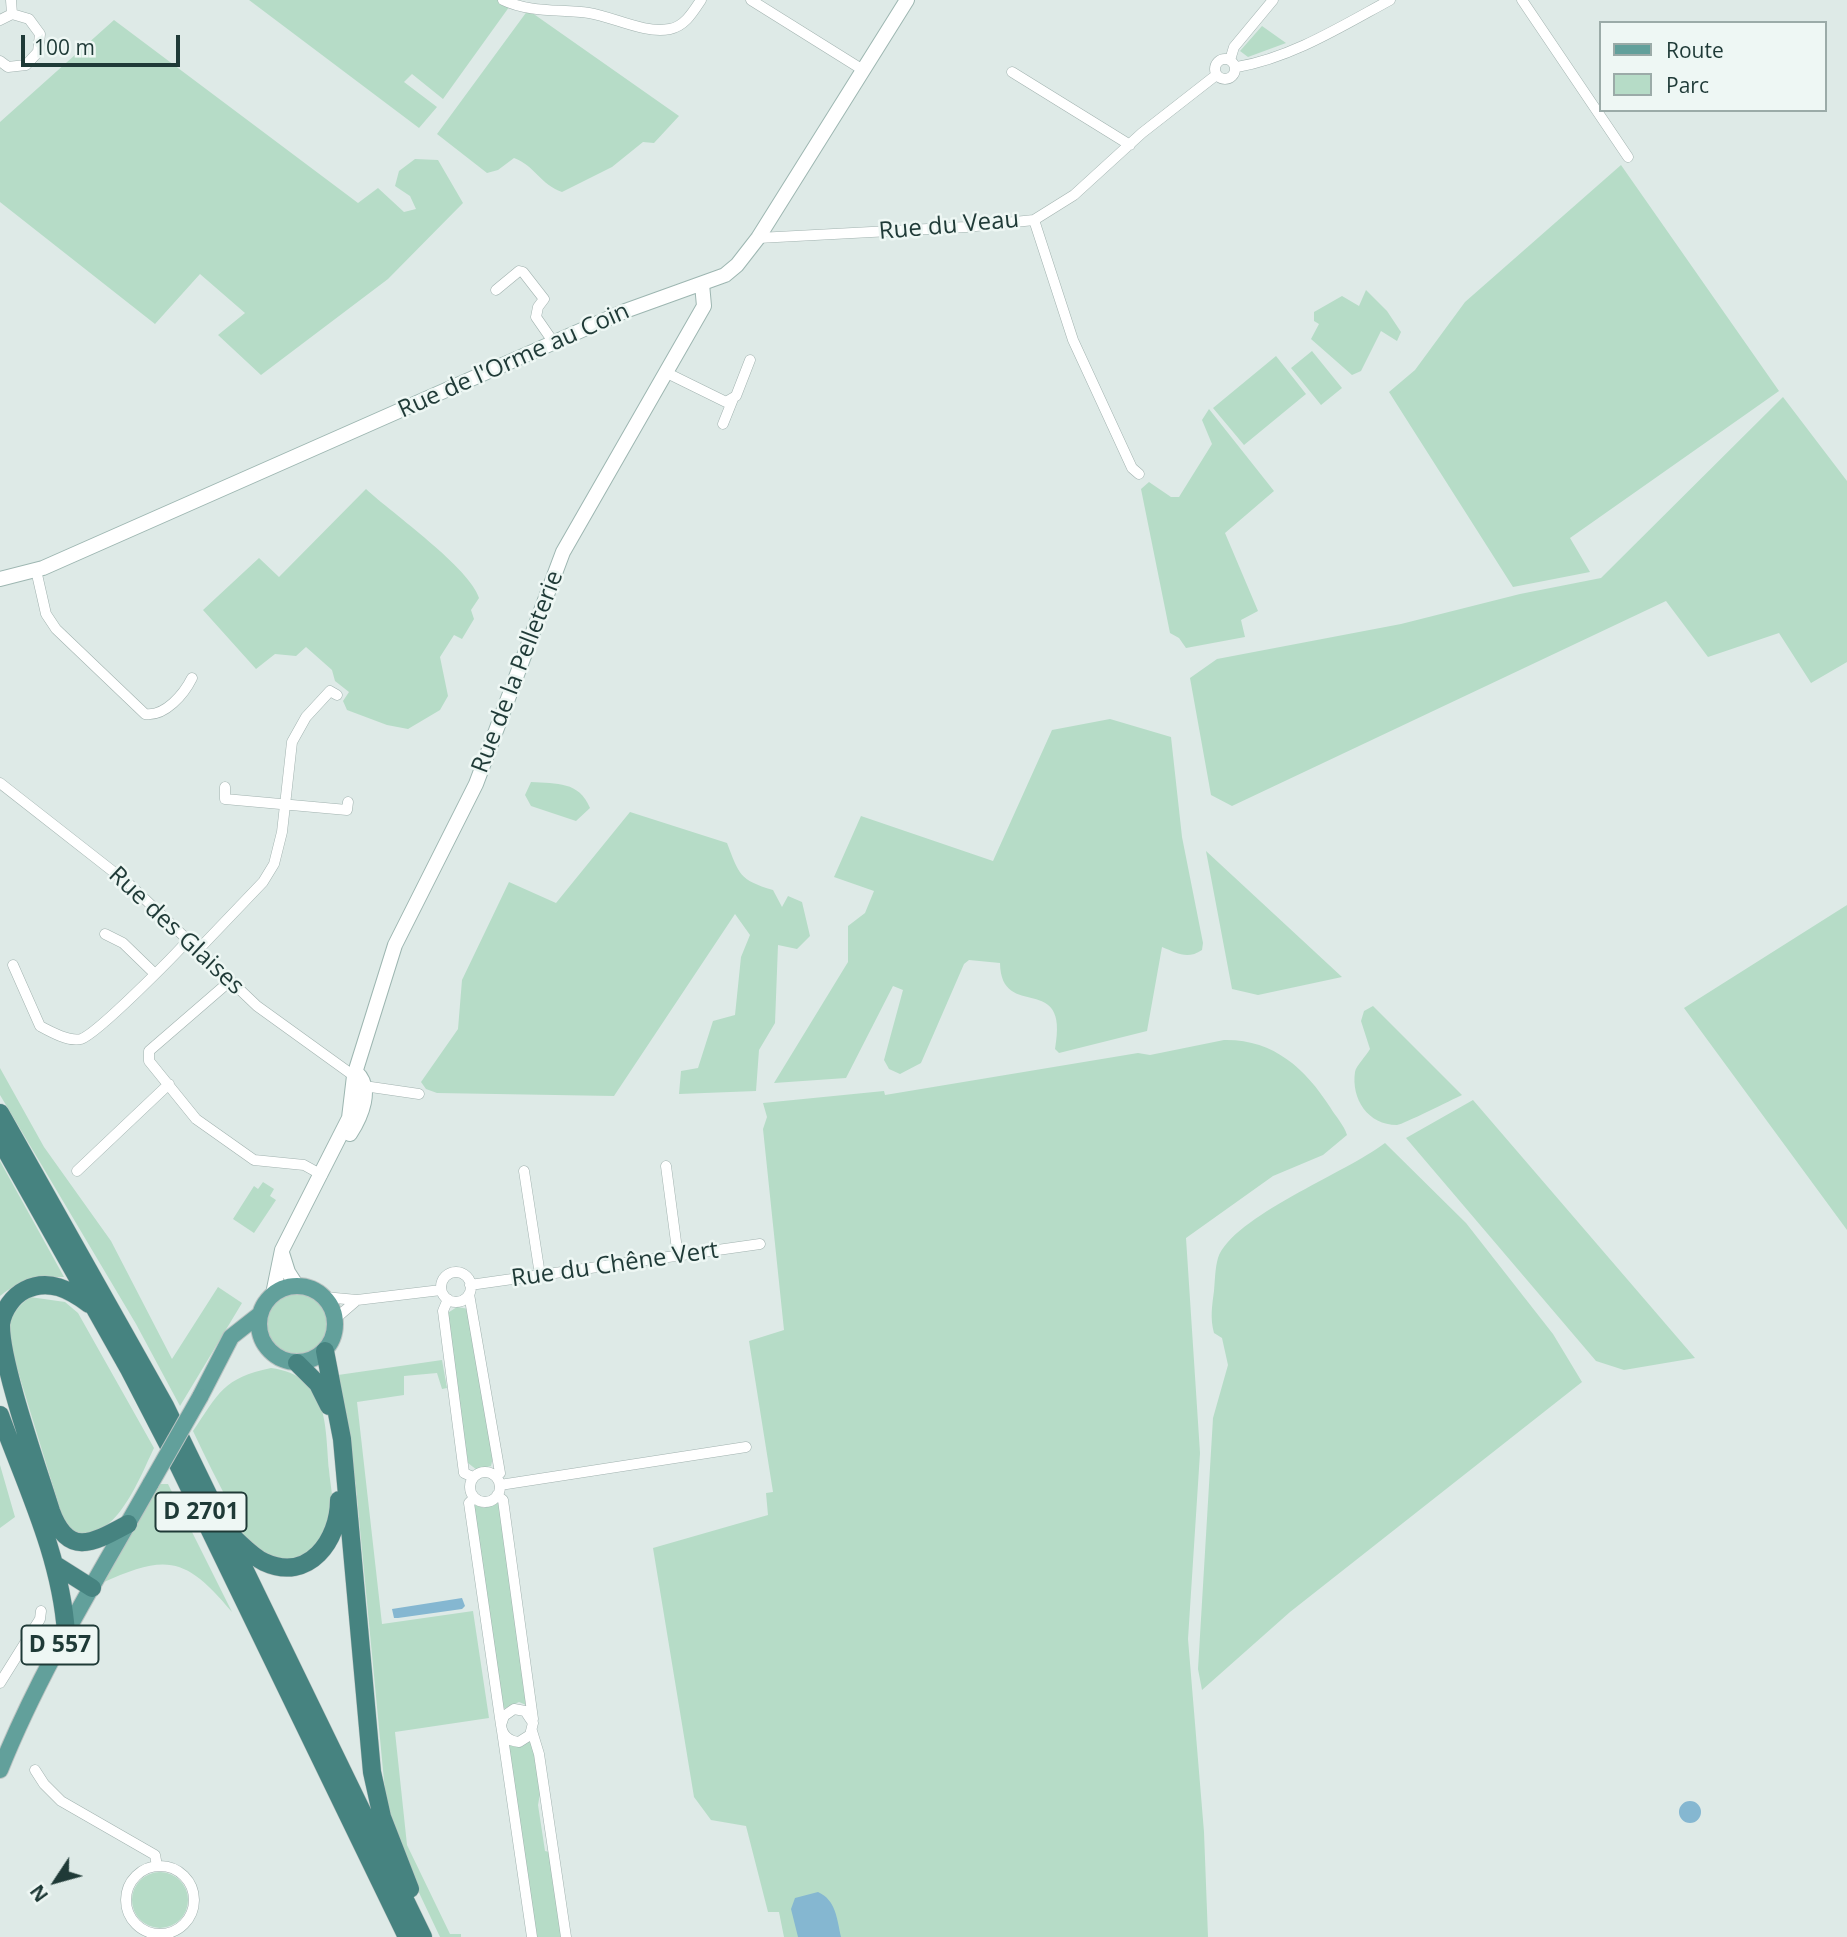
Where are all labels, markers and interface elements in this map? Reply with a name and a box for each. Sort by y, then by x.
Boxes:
scale bar [24,21,184,65]
legend [1598,21,1826,112]
text: 100 m [34,33,95,61]
text: Route [1666,36,1724,64]
text: Parc [1666,71,1709,99]
street label: Rue du Veau [878,206,1020,246]
street label: Rue de l'Orme au Coin [394,297,634,425]
street label: Rue de la Pelleterie [466,567,570,777]
street label: Rue des Glaises [102,861,250,1001]
street label: Rue du Chêne Vert [510,1236,720,1294]
road number: D 2701 [156,1492,246,1532]
road number: D 557 [22,1626,98,1664]
north arrow [21,1846,91,1916]
text: N [24,1879,54,1907]

